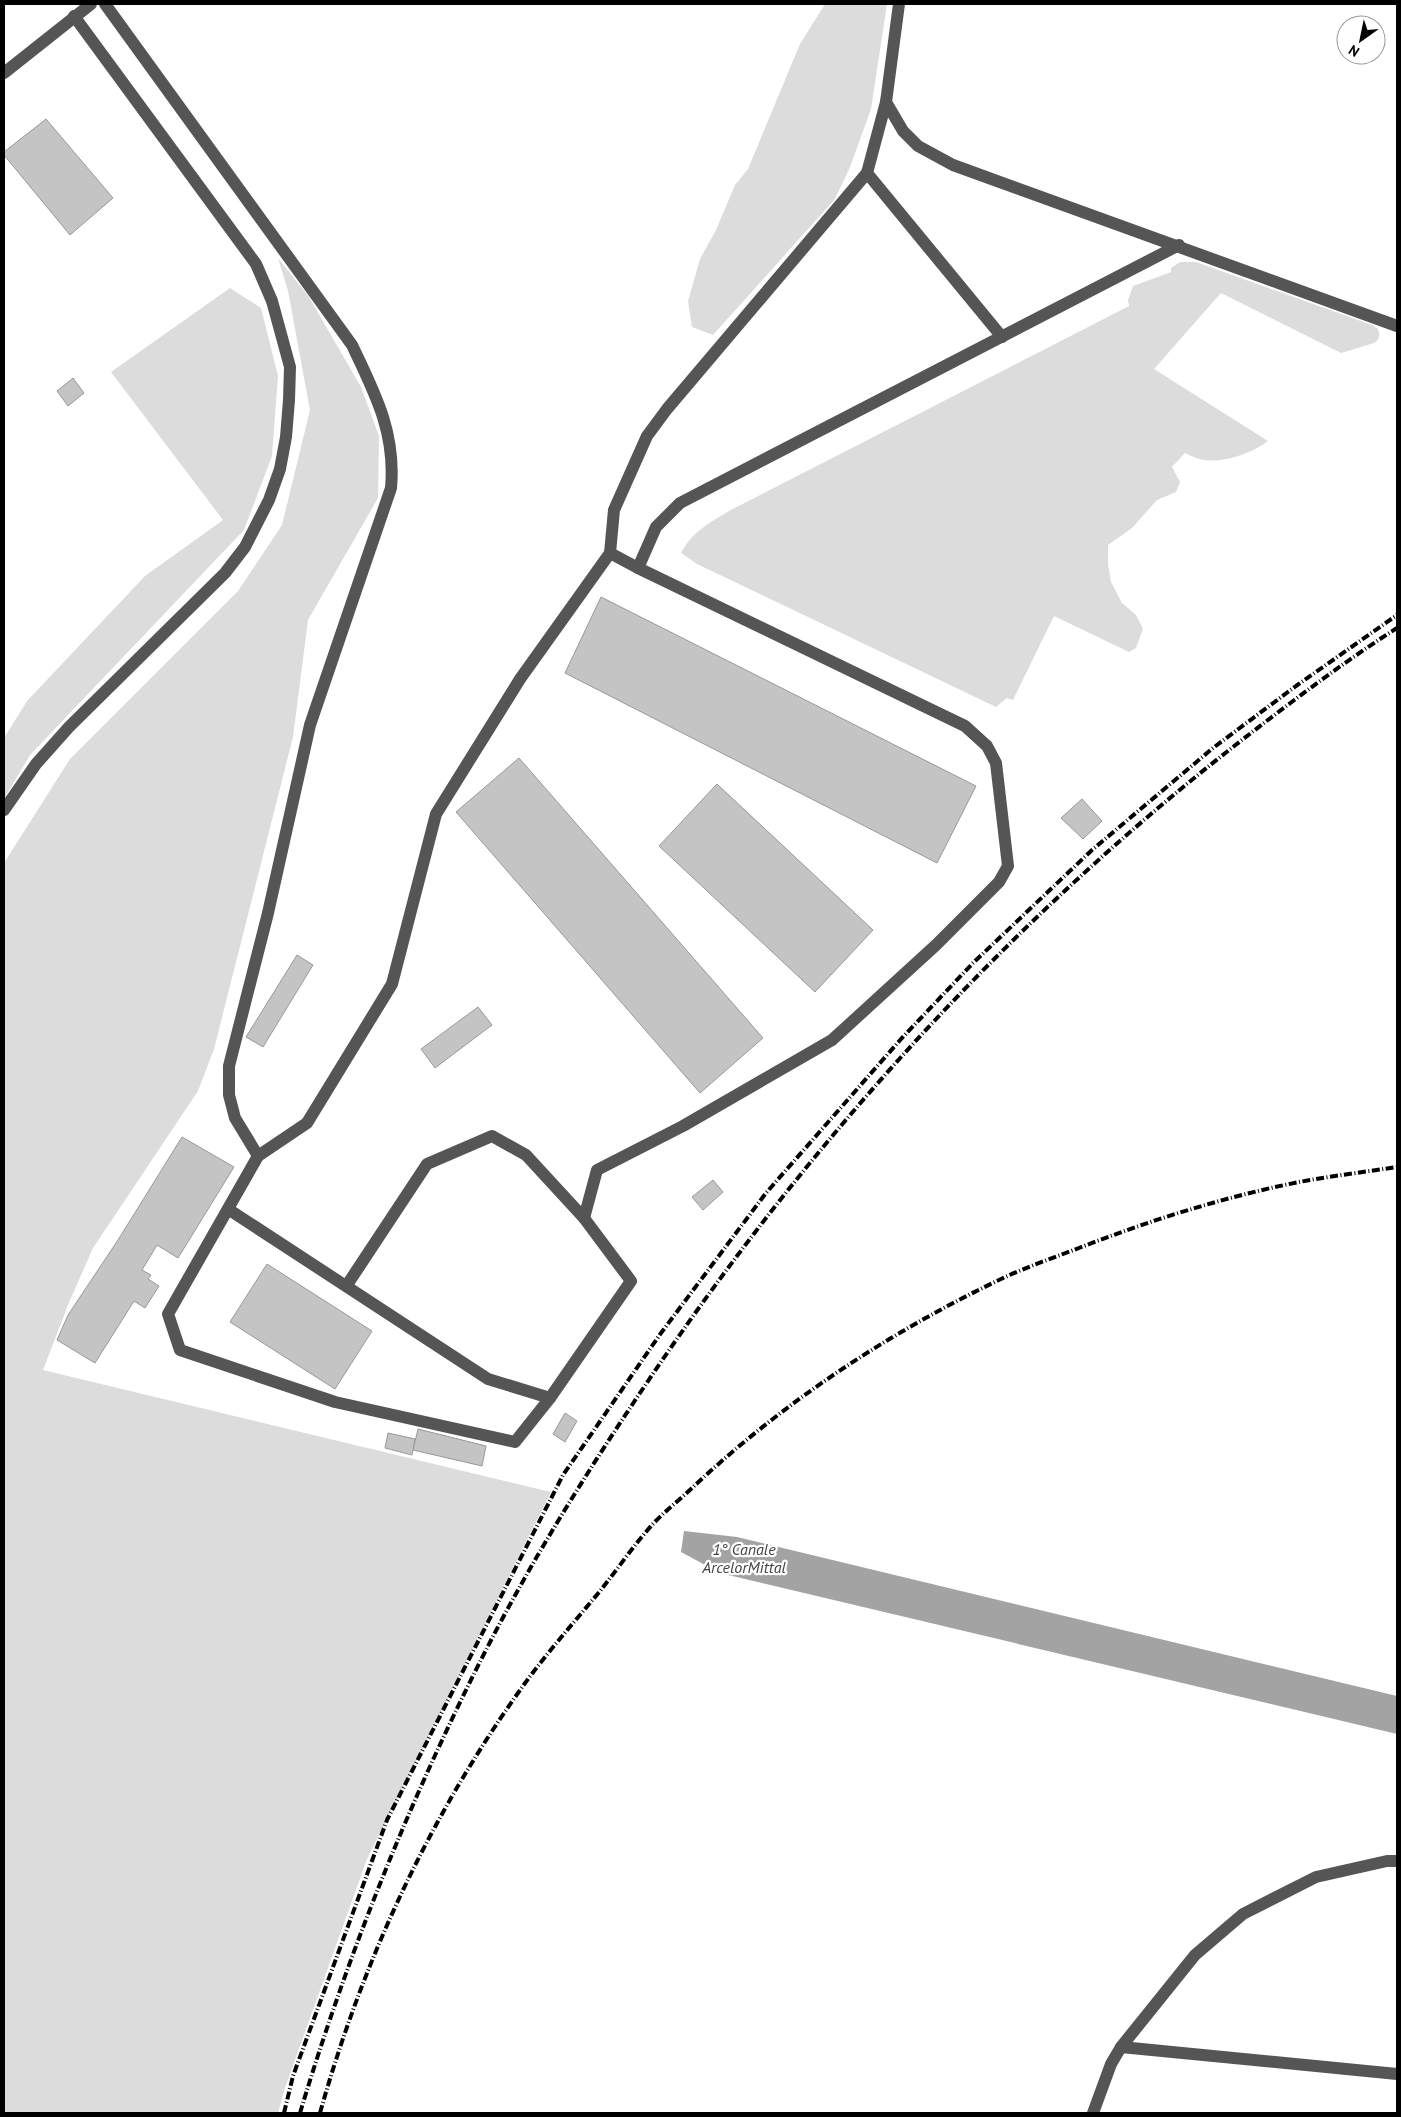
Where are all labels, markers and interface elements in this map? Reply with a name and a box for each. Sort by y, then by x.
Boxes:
north arrow [1336,15,1386,65]
text: N [1345,41,1363,61]
water label: 1° Canale ArcelorMittal [701,1539,786,1577]

